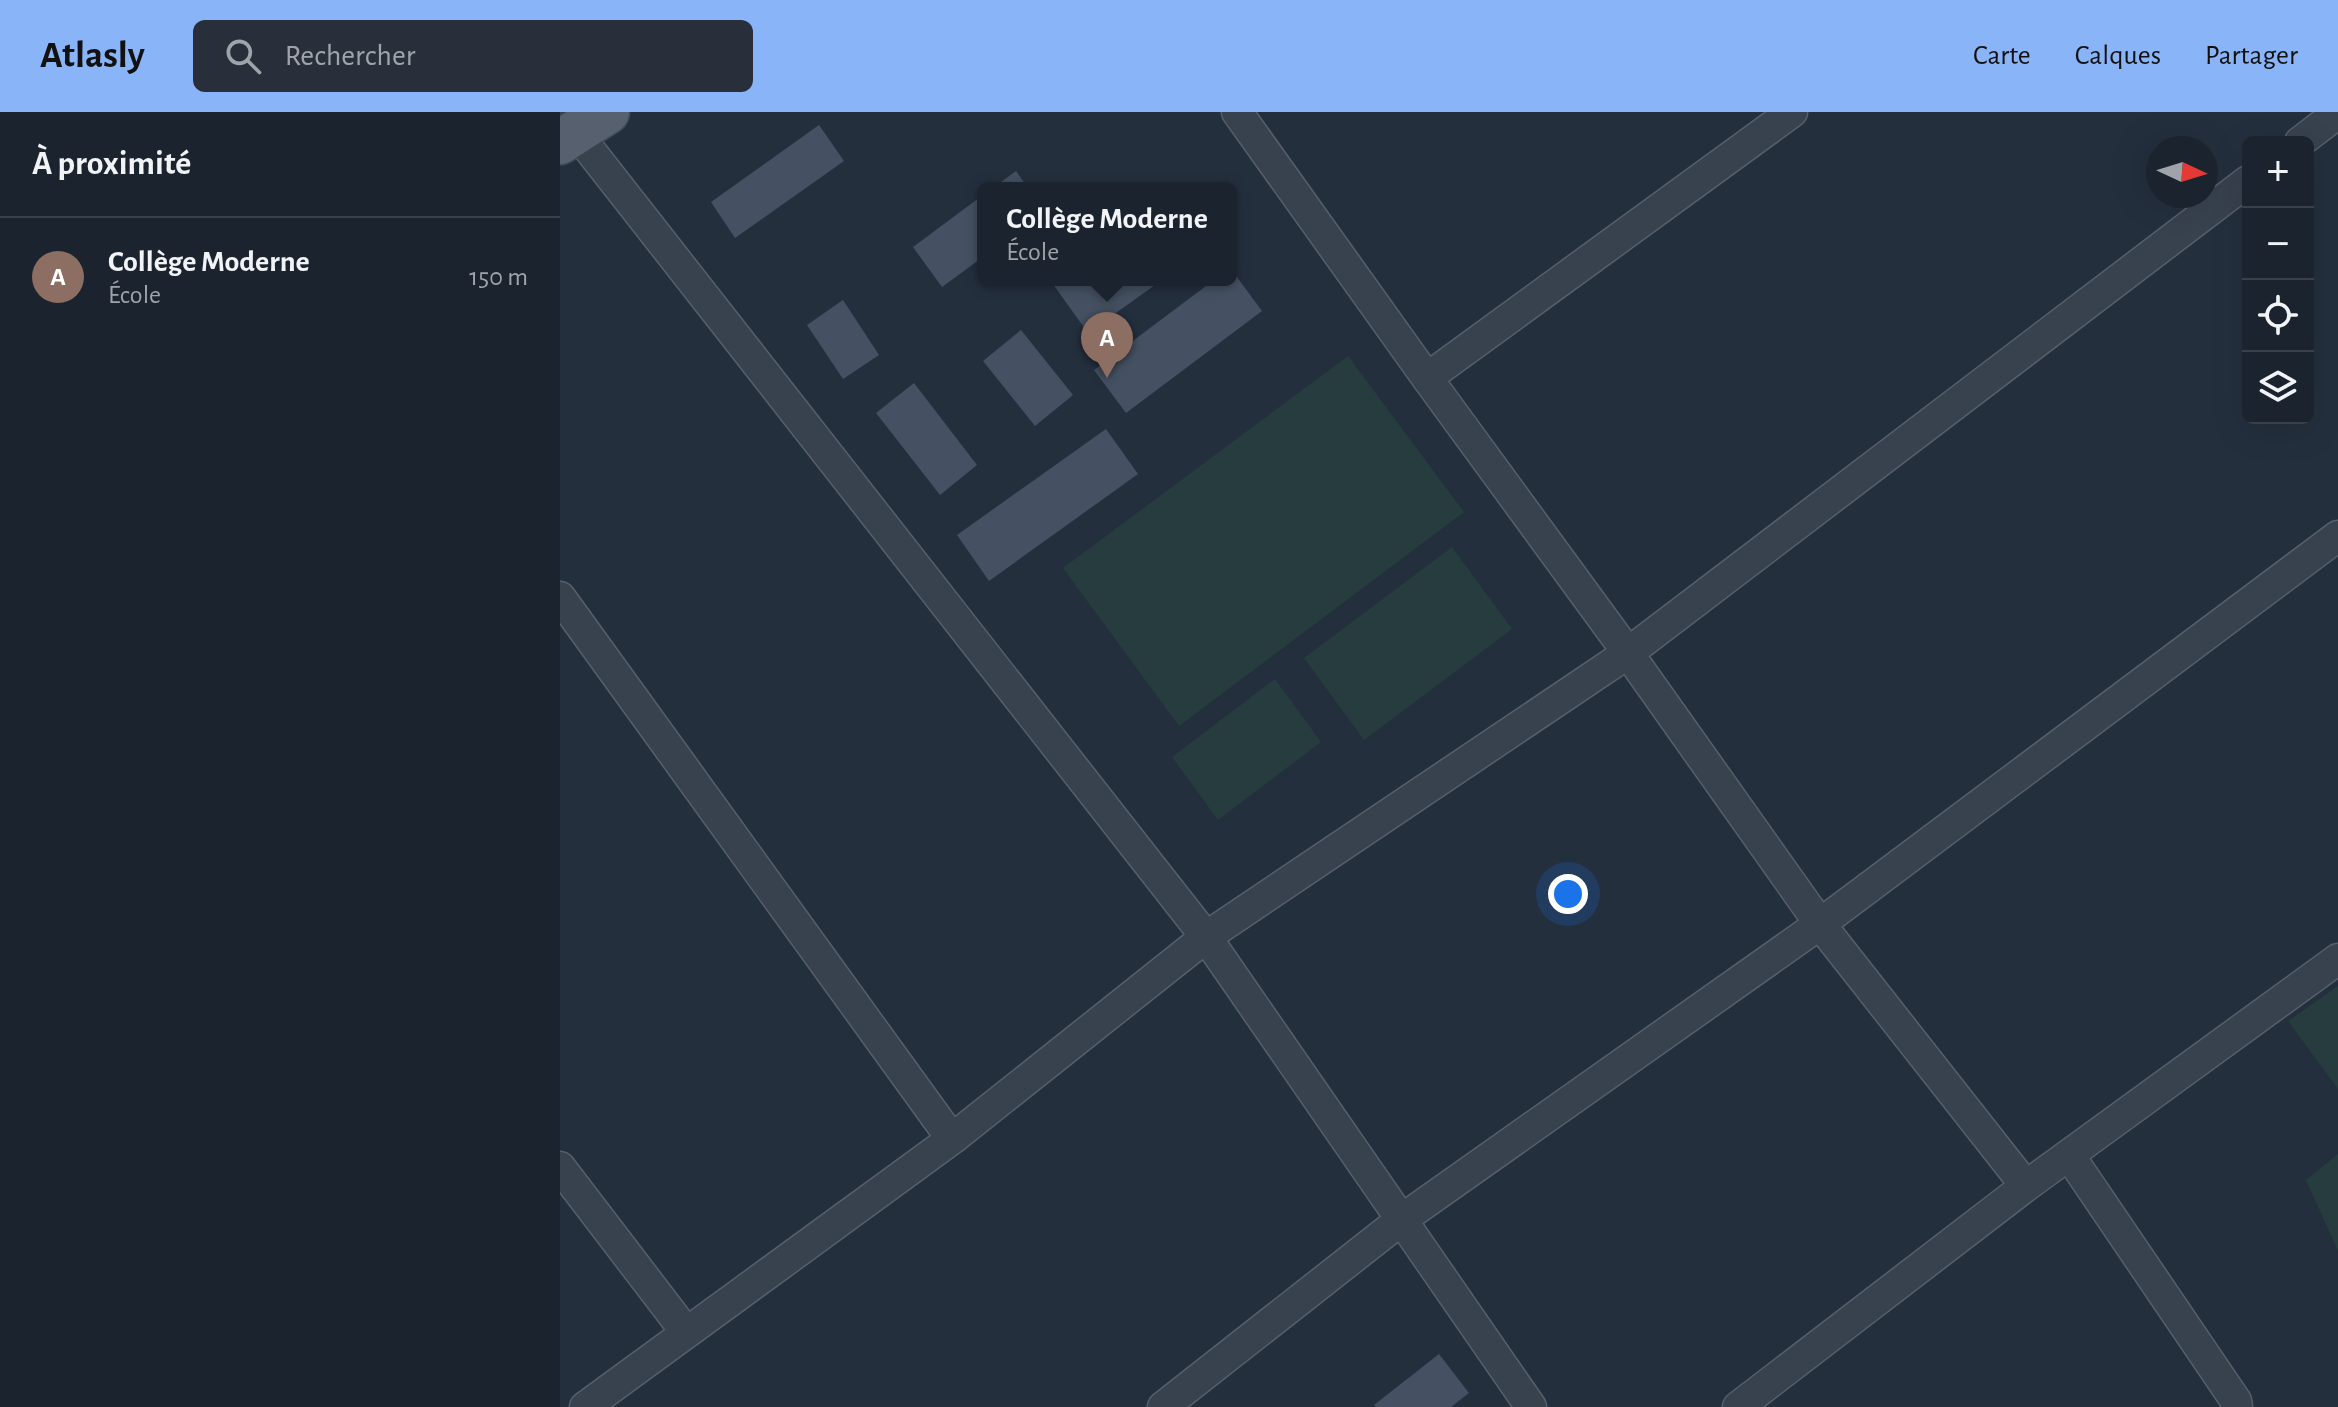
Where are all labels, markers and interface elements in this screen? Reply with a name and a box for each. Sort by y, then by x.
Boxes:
search box [193,20,753,92]
icon: search [221,34,265,78]
text: Atlasly [40,37,145,75]
text: Rechercher [285,41,415,71]
text: Carte [1973,42,2031,70]
text: Calques [2075,42,2161,70]
text: Partager [2205,42,2298,70]
north arrow [2146,136,2218,208]
map controls [2242,136,2314,424]
button: + [2242,136,2314,208]
text: À proximité [32,147,191,181]
popup [977,182,1237,286]
text: Collège Moderne [1006,204,1208,234]
button: − [2242,208,2314,280]
text: École [1006,239,1059,265]
text: Collège Moderne [108,247,310,277]
text: A [50,264,66,290]
text: 150 m [469,264,528,290]
button: locate [2242,280,2314,352]
text: École [108,282,161,308]
pin: A [1081,312,1133,378]
button: layers [2242,352,2314,424]
your location [1548,874,1588,914]

